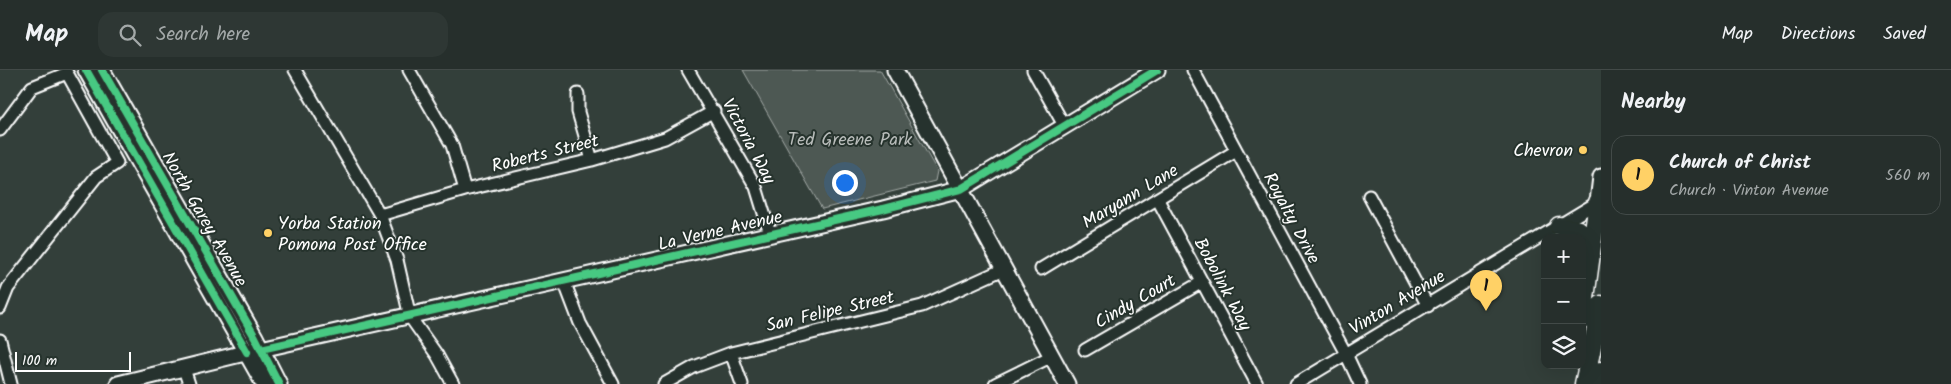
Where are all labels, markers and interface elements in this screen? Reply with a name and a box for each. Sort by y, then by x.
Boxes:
search box [98,12,448,57]
text: Map [25,15,68,54]
text: Search here [156,20,250,50]
text: Map [1721,20,1753,49]
text: Directions [1781,20,1855,49]
text: Saved [1883,20,1926,49]
icon: search [116,21,144,49]
text: Nearby [1621,86,1686,119]
street label: Victoria Way [713,93,783,190]
park label: Ted Greene Park [788,126,913,155]
street label: Roberts Street [489,127,603,182]
place label: Chevron [1513,137,1573,166]
marker: Chevron [1577,144,1589,156]
street label: North Garey Avenue [153,147,254,293]
text: Church of Christ [1669,148,1811,178]
street label: Maryann Lane [1077,157,1184,237]
text: 1 [1636,163,1640,188]
text: 560 m [1885,163,1930,188]
street label: Royalty Drive [1254,168,1327,270]
your location [832,170,858,196]
text: Church · Vinton Avenue [1669,178,1829,203]
street label: La Verne Avenue [655,203,785,260]
place label: Yorba Station Pomona Post Office [278,210,427,260]
marker: Yorba Station Pomona Post Office [262,227,274,239]
street label: Bobolink Way [1185,233,1259,337]
map controls [1541,234,1586,369]
button: + [1541,234,1586,279]
street label: Vinton Avenue [1344,263,1452,344]
street label: Cindy Court [1090,267,1183,337]
pin: 1 [1470,270,1502,311]
button: − [1541,279,1586,324]
street label: San Felipe Street [763,283,898,341]
button: layers [1541,324,1586,369]
scale bar [15,349,131,372]
text: 100 m [22,350,57,372]

